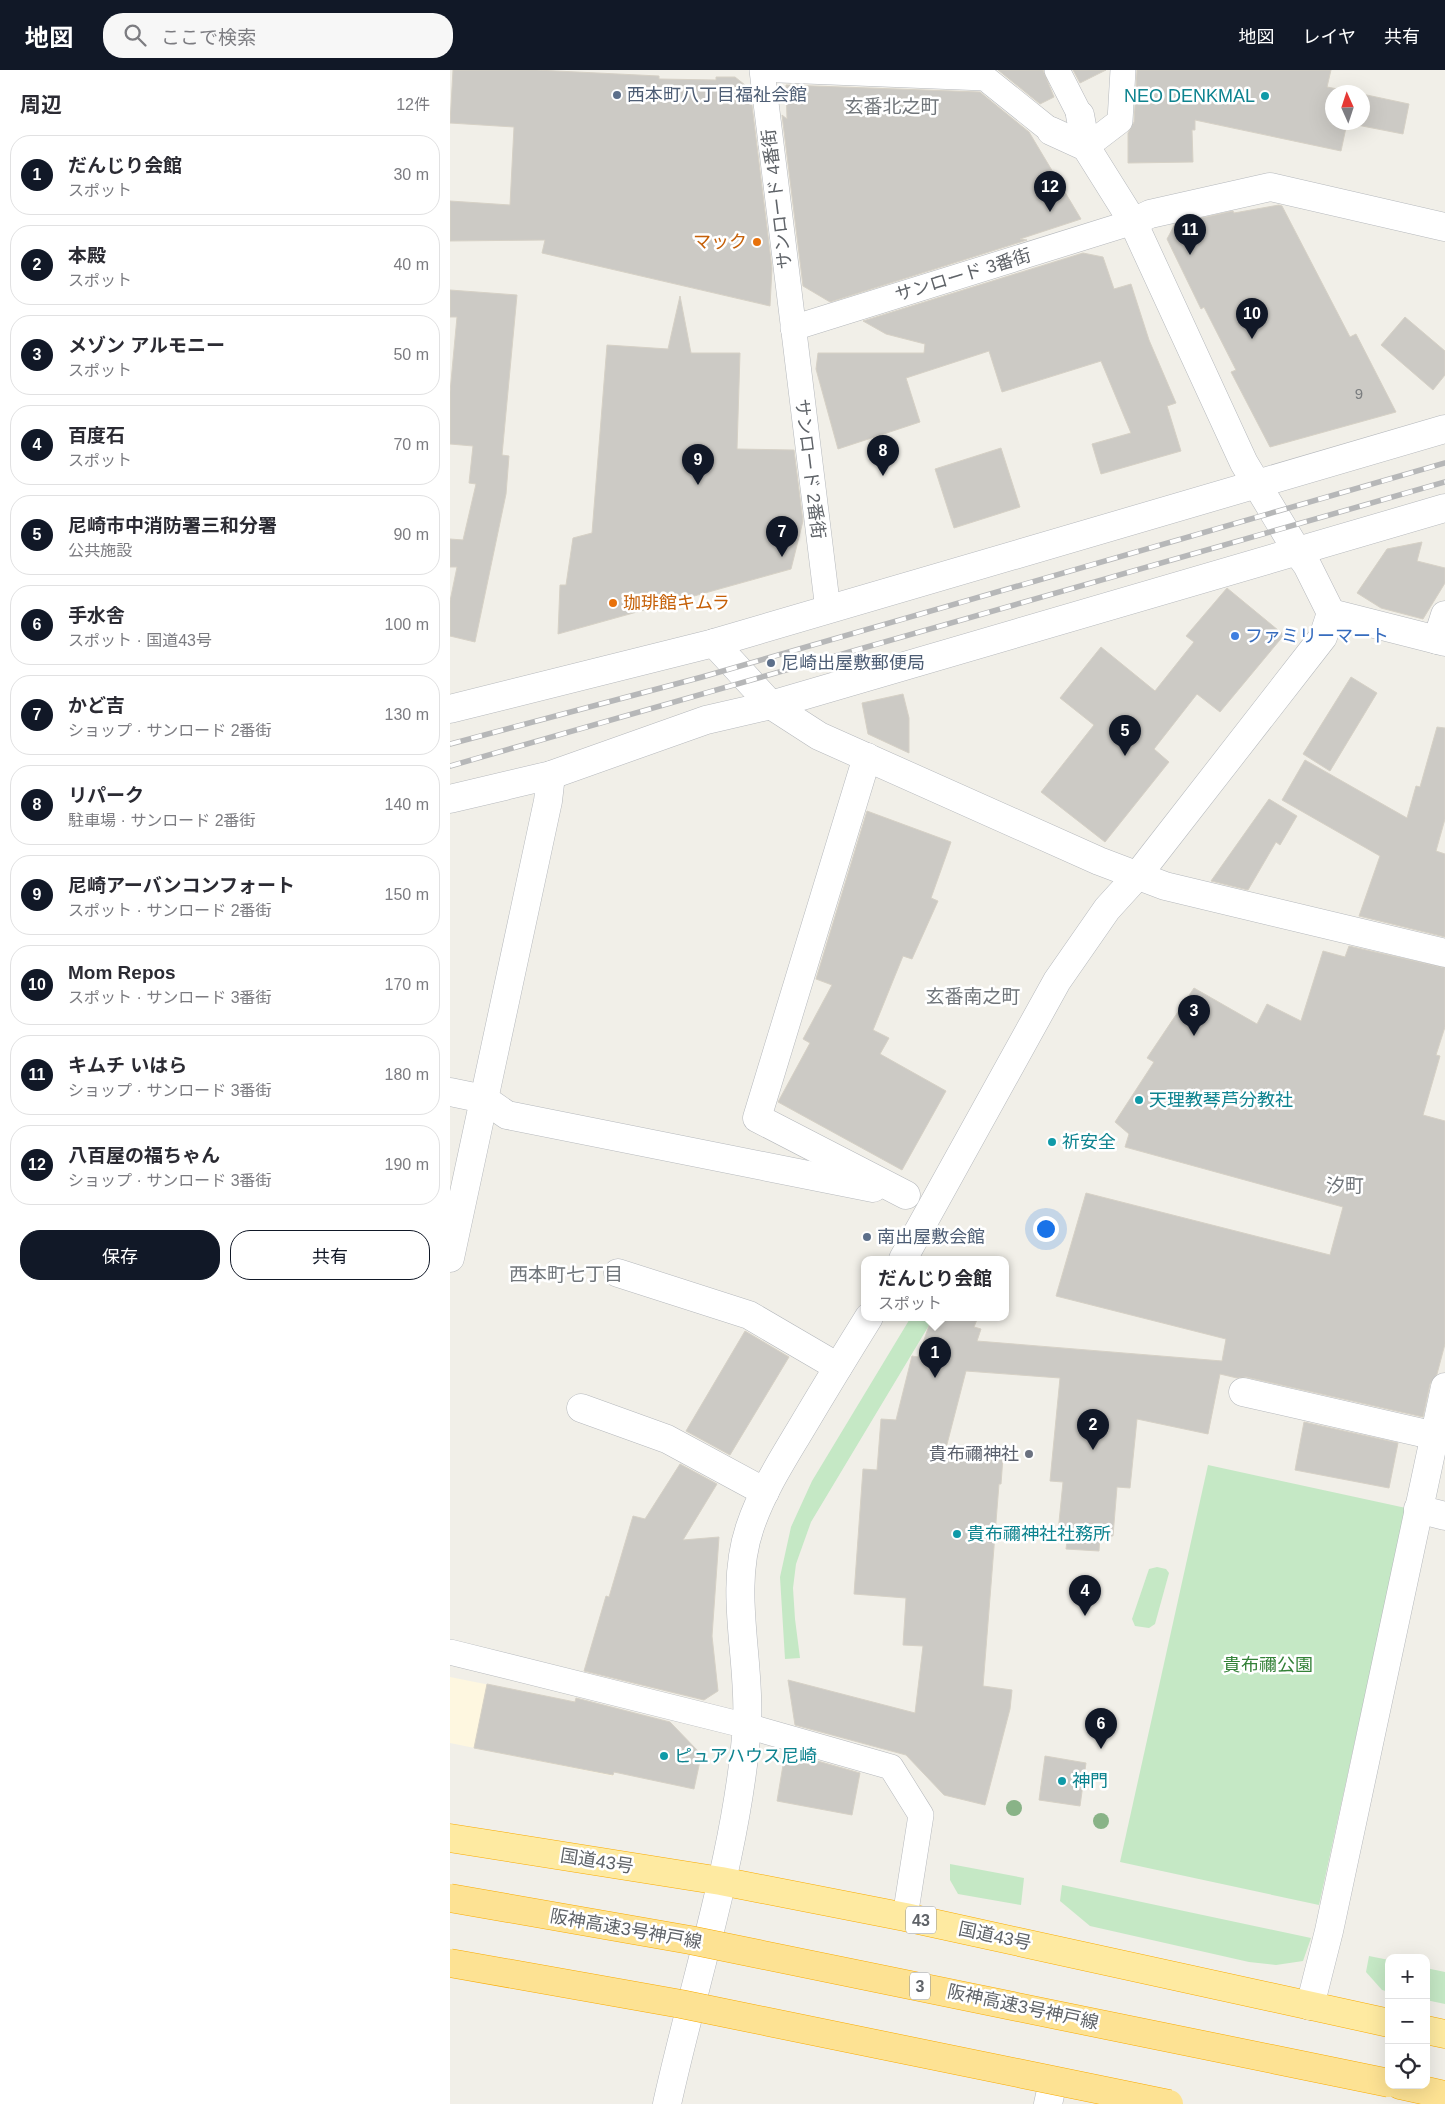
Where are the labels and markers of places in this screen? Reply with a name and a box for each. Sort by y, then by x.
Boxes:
place label: 西本町八丁目福祉会館 [627,85,807,105]
place label: NEO DENKMAL [1124,86,1255,106]
marker: 西本町八丁目福祉会館 [611,89,623,101]
marker: NEO DENKMAL [1259,90,1271,102]
pin: 12 [1034,171,1066,212]
pin: 11 [1174,214,1206,255]
place label: マック [693,232,747,252]
marker: マック [751,236,763,248]
pin: 10 [1236,298,1268,339]
pin: 8 [867,435,899,476]
pin: 9 [682,444,714,485]
pin: 7 [766,516,798,557]
place label: 珈琲館キムラ [623,593,730,613]
marker: 珈琲館キムラ [607,597,619,609]
place label: ファミリーマート [1245,626,1389,646]
marker: ファミリーマート [1229,630,1241,642]
place label: 尼崎出屋敷郵便局 [781,653,925,673]
marker: 尼崎出屋敷郵便局 [765,657,777,669]
pin: 5 [1109,715,1141,756]
pin: 3 [1178,995,1210,1036]
place label: 天理教琴芦分教社 [1149,1090,1293,1110]
marker: 天理教琴芦分教社 [1133,1094,1145,1106]
place label: 祈安全 [1062,1132,1116,1152]
marker: 祈安全 [1046,1136,1058,1148]
place label: 南出屋敷会館 [877,1227,985,1247]
marker: 南出屋敷会館 [861,1231,873,1243]
pin: 1 [919,1337,951,1378]
pin: 2 [1077,1409,1109,1450]
place label: 貴布禰神社 [929,1444,1019,1464]
marker: 貴布禰神社 [1023,1448,1035,1460]
place label: 貴布禰神社社務所 [967,1524,1111,1544]
marker: 貴布禰神社社務所 [951,1528,963,1540]
pin: 4 [1069,1575,1101,1616]
pin: 6 [1085,1708,1117,1749]
place label: ピュアハウス尼崎 [674,1746,817,1766]
marker: ピュアハウス尼崎 [658,1750,670,1762]
place label: 神門 [1072,1771,1108,1791]
marker: 神門 [1056,1775,1068,1787]

